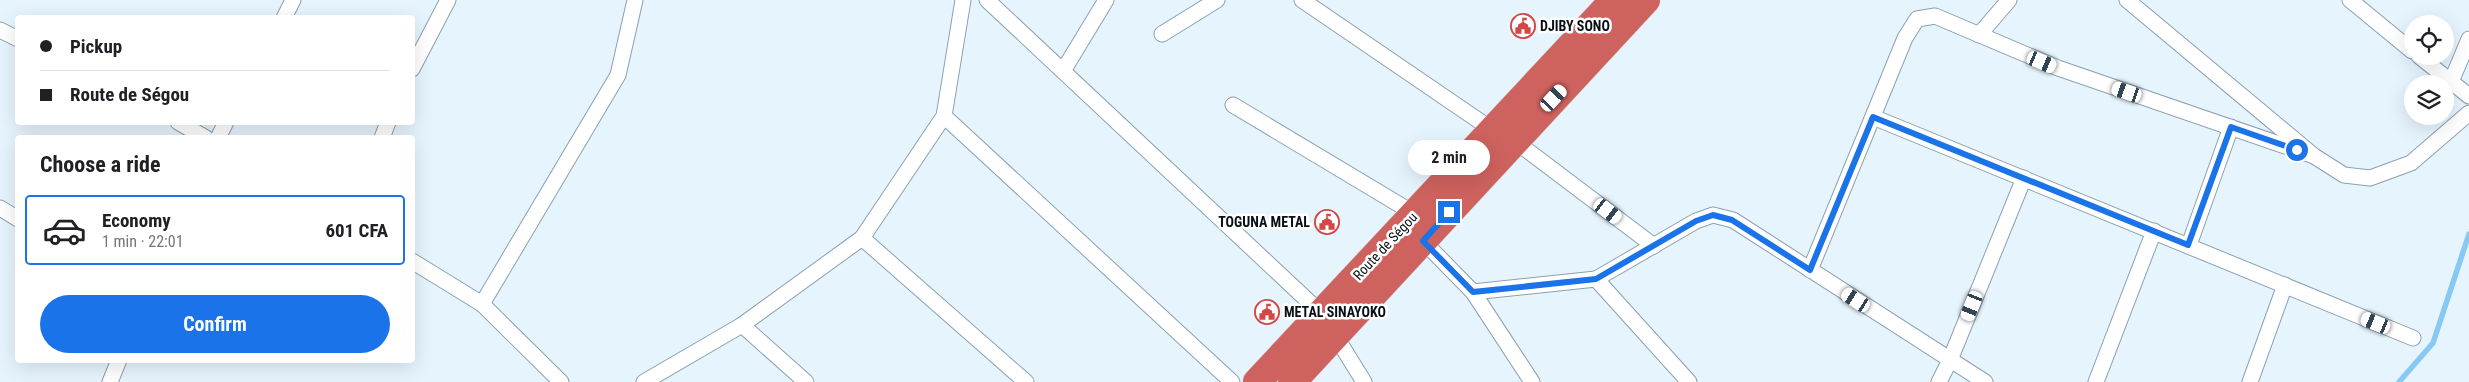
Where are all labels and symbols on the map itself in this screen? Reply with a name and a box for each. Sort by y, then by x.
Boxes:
public building icon: DJIBY SONO [1510,13,1536,39]
place label: DJIBY SONO [1540,18,1610,34]
car [2025,49,2058,75]
car [2110,80,2143,104]
car [1538,82,1569,114]
route start [2286,139,2308,161]
callout: 2 min [1408,140,1490,174]
car [1591,196,1624,226]
route end [1438,201,1460,223]
public building icon: TOGUNA METAL [1314,209,1340,235]
street label: Route de Ségou [1350,209,1420,283]
place label: TOGUNA METAL [1218,214,1310,230]
car [1839,286,1872,314]
car [1959,289,1984,323]
public building icon: METAL SINAYOKO [1254,299,1280,325]
place label: METAL SINAYOKO [1284,304,1386,320]
car [2359,310,2392,336]

